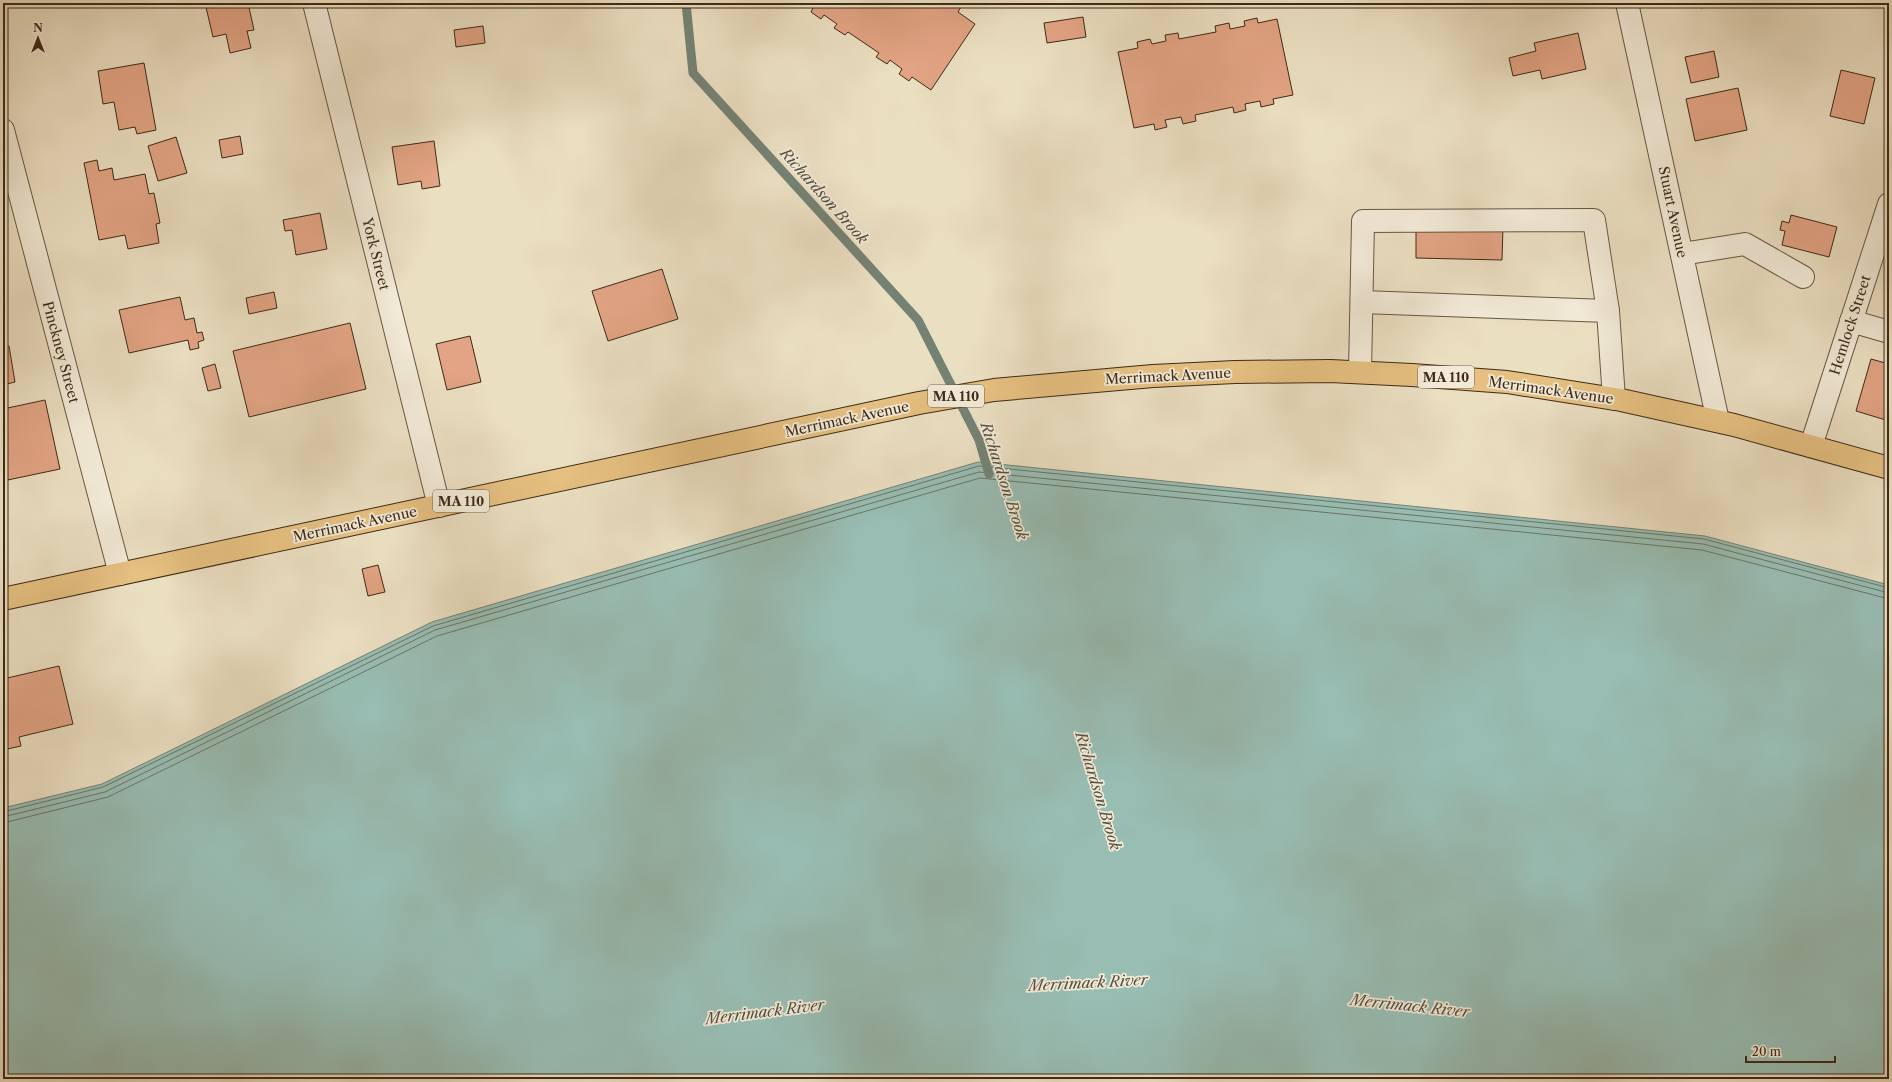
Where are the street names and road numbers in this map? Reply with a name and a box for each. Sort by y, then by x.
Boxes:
street label: Stuart Avenue [1655,165,1692,260]
street label: York Street [358,215,394,292]
street label: Hemlock Street [1825,273,1875,377]
street label: Pinckney Street [39,299,83,405]
street label: Merrimack Avenue [1105,364,1232,388]
road number: MA 110 [1418,366,1474,388]
street label: Merrimack Avenue [1487,372,1615,408]
road number: MA 110 [928,385,984,407]
street label: Merrimack Avenue [783,397,911,441]
road number: MA 110 [433,490,489,512]
street label: Merrimack Avenue [291,502,419,546]

